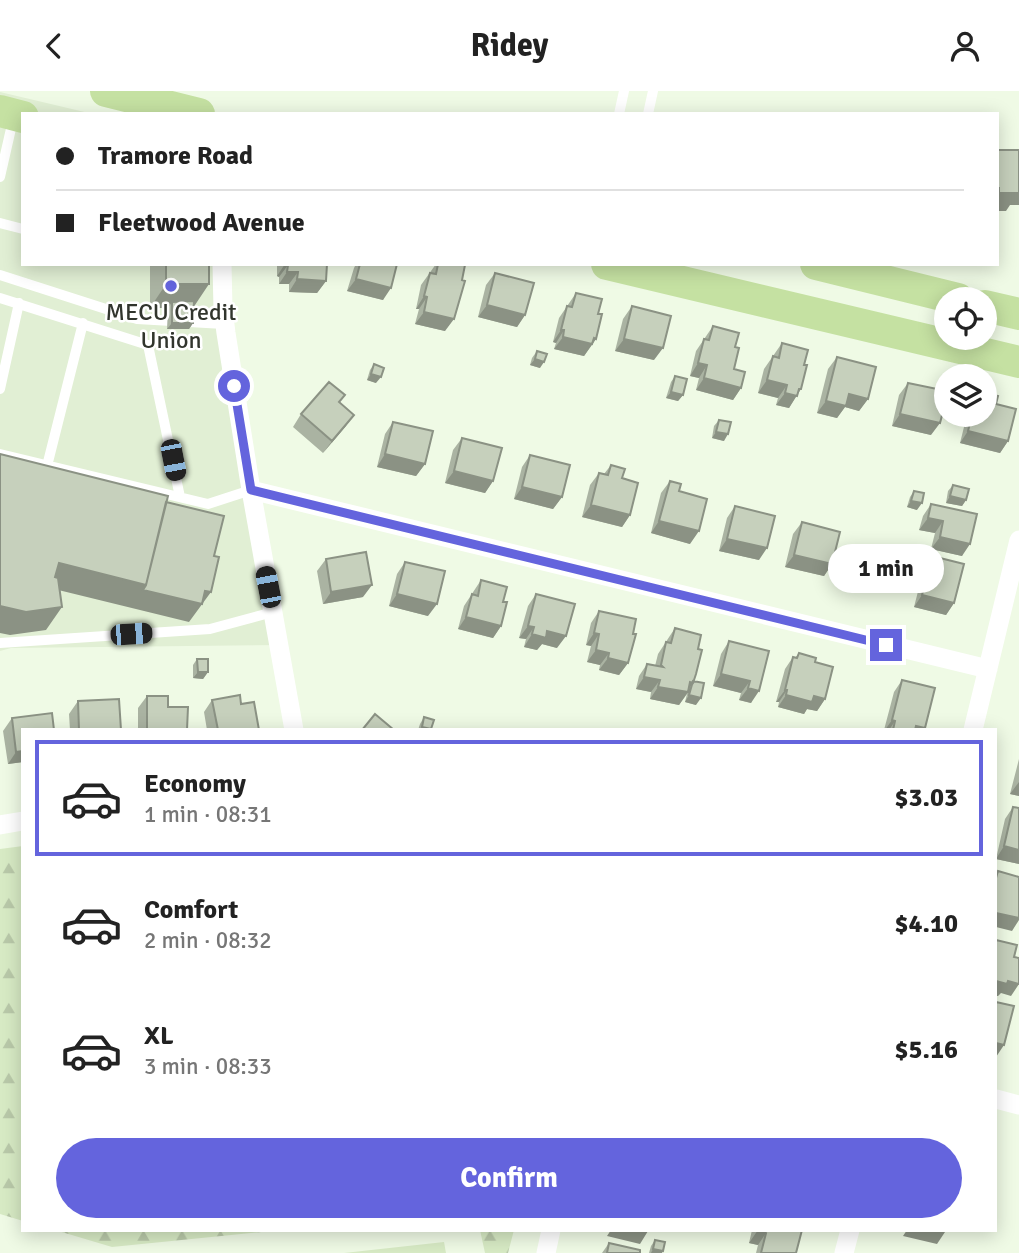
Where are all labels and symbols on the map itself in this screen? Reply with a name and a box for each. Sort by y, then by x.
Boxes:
marker: MECU Credit Union [163,278,179,294]
place label: MECU Credit Union [106,297,236,355]
route start [218,370,250,402]
car [159,437,188,483]
callout: 1 min [828,543,944,593]
car [254,564,283,610]
car [110,622,153,646]
route end [870,629,902,661]

